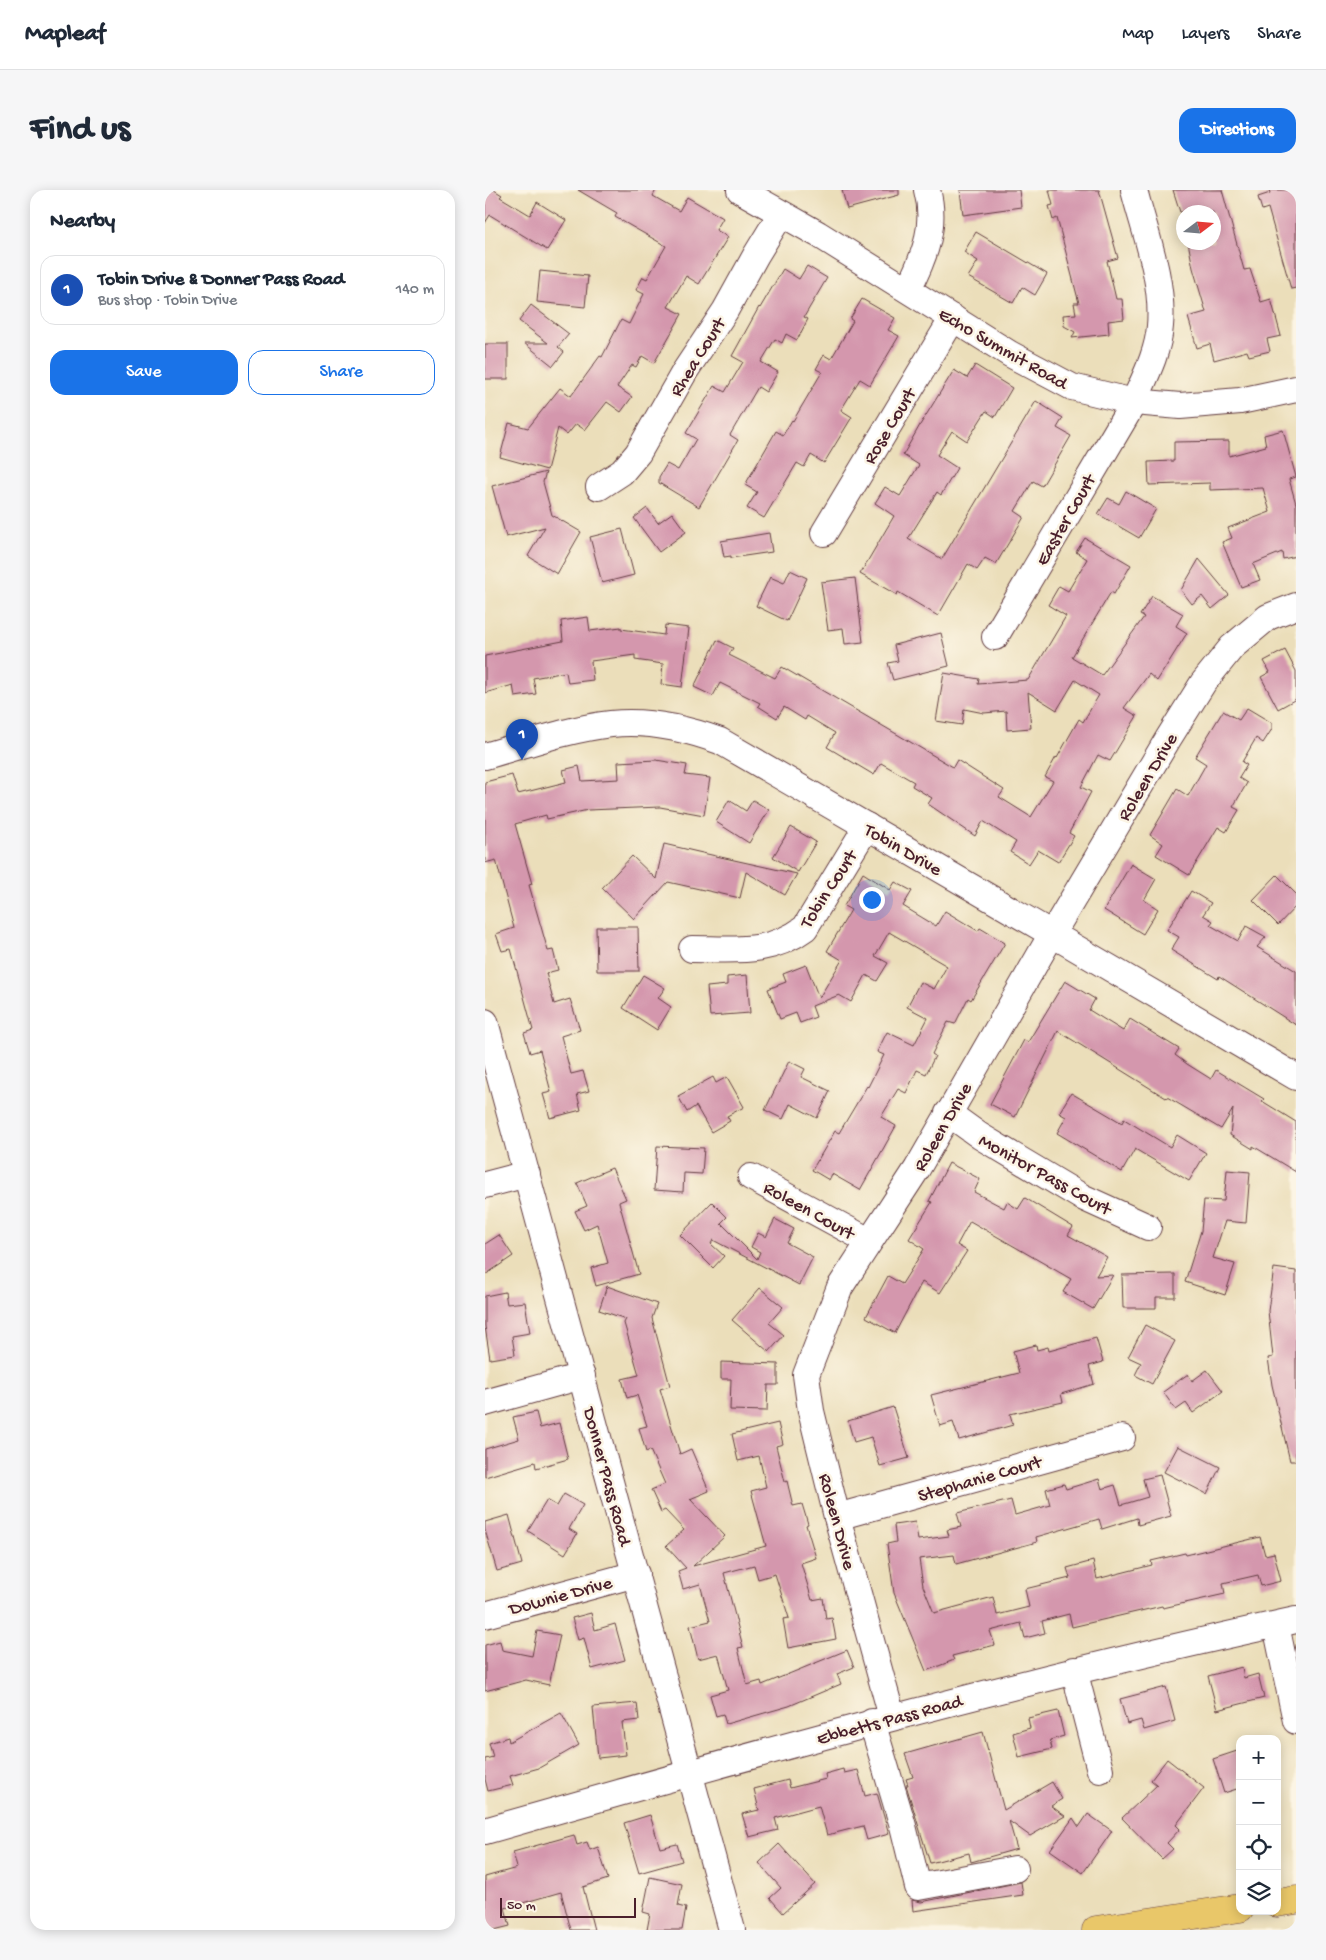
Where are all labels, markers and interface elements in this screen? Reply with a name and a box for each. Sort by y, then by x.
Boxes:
text: Mapleaf [25,20,105,49]
text: Map [1122,24,1154,45]
text: Layers [1182,24,1229,45]
text: Share [1257,24,1301,45]
button: Directions [1179,108,1296,153]
text: Find us [30,110,130,151]
north arrow [1176,205,1221,250]
text: Nearby [50,210,115,235]
text: Tobin Drive & Donner Pass Road [98,269,344,292]
text: 1 [64,281,70,300]
text: 140 m [396,281,434,300]
text: Bus stop · Tobin Drive [98,292,237,311]
street label: Echo Summit Road [934,304,1073,397]
street label: Rhea Court [666,312,733,402]
button: Save [50,350,238,395]
button: Share [248,350,435,395]
street label: Rose Court [859,383,924,469]
street label: Easter Court [1032,469,1104,571]
pin: 1 [506,719,538,760]
street label: Roleen Drive [1114,729,1184,826]
street label: Tobin Drive [858,819,946,883]
street label: Tobin Court [796,845,865,934]
your location [859,887,885,913]
street label: Roleen Drive [909,1079,979,1176]
street label: Monitor Pass Court [974,1130,1117,1223]
street label: Roleen Court [759,1178,860,1248]
street label: Donner Pass Road [576,1403,636,1550]
street label: Stephanie Court [916,1451,1047,1509]
street label: Roleen Drive [812,1471,860,1573]
street label: Downie Drive [505,1573,615,1623]
street label: Ebbetts Pass Road [815,1690,967,1752]
map controls [1236,1735,1281,1915]
button: + [1236,1735,1281,1780]
button: − [1236,1780,1281,1825]
button: locate [1236,1825,1281,1870]
button: layers [1236,1870,1281,1915]
scale bar [500,1895,636,1918]
text: 50 m [507,1898,536,1915]

